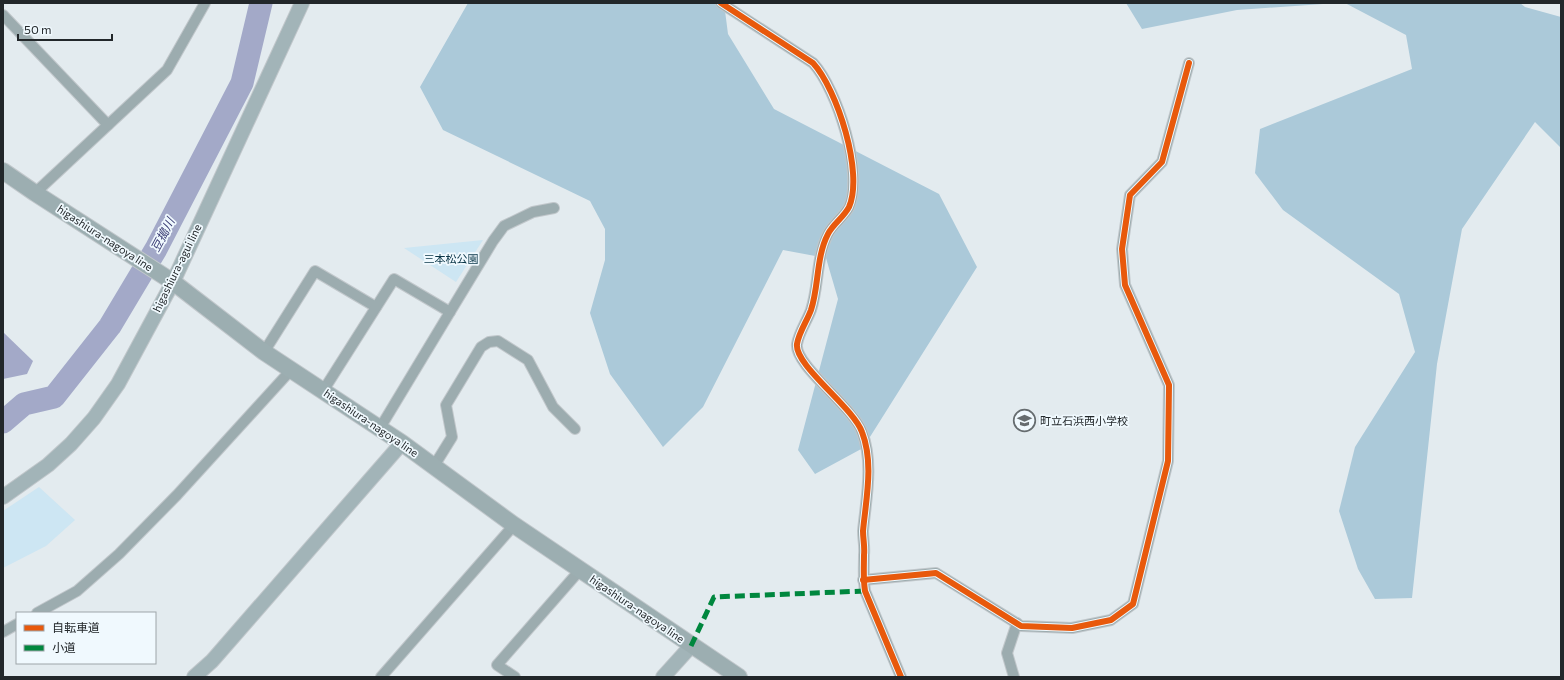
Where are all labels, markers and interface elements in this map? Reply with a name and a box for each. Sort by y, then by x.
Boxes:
scale bar [18,16,112,42]
text: 50 m [24,22,52,36]
street label: higashiura-nagoya line [55,202,156,273]
water label: 豆搗川 [147,214,178,254]
street label: higashiura-agui line [150,222,204,314]
park label: 三本松公園 [424,252,479,265]
street label: higashiura-nagoya line [322,386,421,459]
school or university icon: 町立石浜西小学校 [1012,408,1038,434]
place label: 町立石浜西小学校 [1040,414,1128,427]
street label: higashiura-nagoya line [588,572,687,645]
legend [16,612,156,664]
text: 自転車道 [52,620,100,634]
text: 小道 [52,640,76,654]

